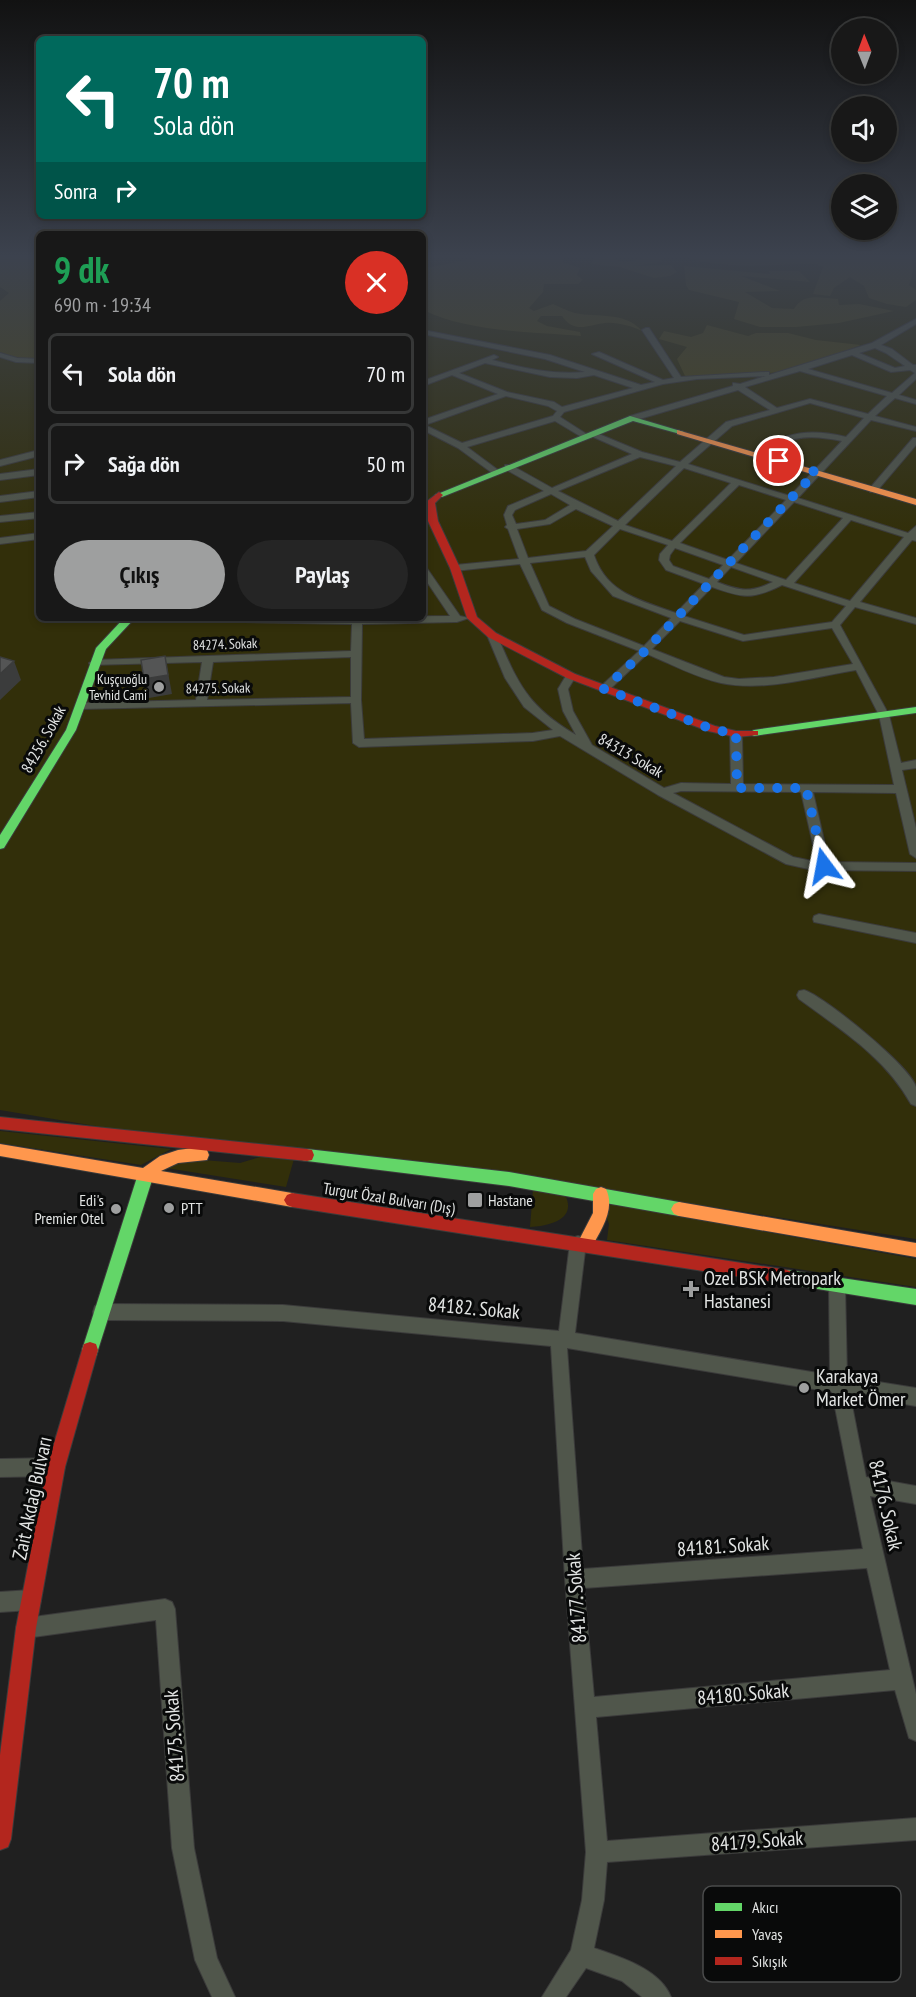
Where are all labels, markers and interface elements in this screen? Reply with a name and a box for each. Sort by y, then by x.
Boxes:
north arrow [831,18,897,84]
map controls [831,18,897,240]
text: 70 m [153,55,230,110]
icon: left [54,60,132,138]
button: sound [831,96,897,162]
text: Sola dön [153,108,234,142]
icon: right [109,174,142,207]
button: layers [831,174,897,240]
text: Sonra [54,177,97,205]
text: 9 dk [54,246,109,293]
button: close [345,251,408,314]
text: 690 m · 19:34 [54,292,151,318]
icon: left [57,357,90,390]
text: Sola dön [108,360,176,388]
text: 70 m [366,360,405,388]
pin [753,435,804,486]
icon: arrive [762,444,795,477]
icon: right [57,447,90,480]
text: Sağa dön [108,450,180,478]
text: 50 m [366,450,405,478]
button: Çıkış [54,540,225,609]
button: Paylaş [237,540,408,609]
street label: 84274. Sokak [192,634,258,654]
place label: Kuşçuoğlu Tevhid Cami [89,670,147,704]
street label: 84275. Sokak [186,678,251,698]
marker: Kuşçuoğlu Tevhid Cami [152,680,166,694]
street label: 84256. Sokak [16,701,70,776]
street label: 84313 Sokak [595,728,668,782]
position arrow [792,834,856,898]
street label: Turgut Özal Bulvarı (Dış) [322,1178,457,1218]
place label: Edi's Premier Otel [35,1190,104,1228]
place label: Hastane [488,1190,533,1210]
marker: Hastane [466,1191,484,1209]
place label: PTT [181,1198,203,1218]
marker: PTT [162,1201,176,1215]
marker: Edi's Premier Otel [109,1202,123,1216]
place label: Ozel BSK Metropark Hastanesi [704,1265,841,1314]
marker: Ozel BSK Metropark Hastanesi [682,1280,700,1298]
street label: 84182. Sokak [427,1291,521,1325]
place label: Karakaya Market Ömer [816,1363,906,1412]
marker: Karakaya Market Ömer [797,1381,811,1395]
street label: Zait Akdağ Bulvarı [6,1434,58,1562]
street label: 84176. Sokak [863,1457,909,1553]
street label: 84181. Sokak [676,1530,770,1562]
street label: 84177. Sokak [560,1552,592,1644]
street label: 84180. Sokak [696,1677,790,1711]
street label: 84175. Sokak [158,1689,190,1783]
street label: 84179. Sokak [710,1825,804,1857]
legend [703,1886,901,1982]
text: Akıcı [752,1897,778,1917]
text: Yavaş [752,1924,783,1944]
text: Sıkışık [752,1951,788,1971]

